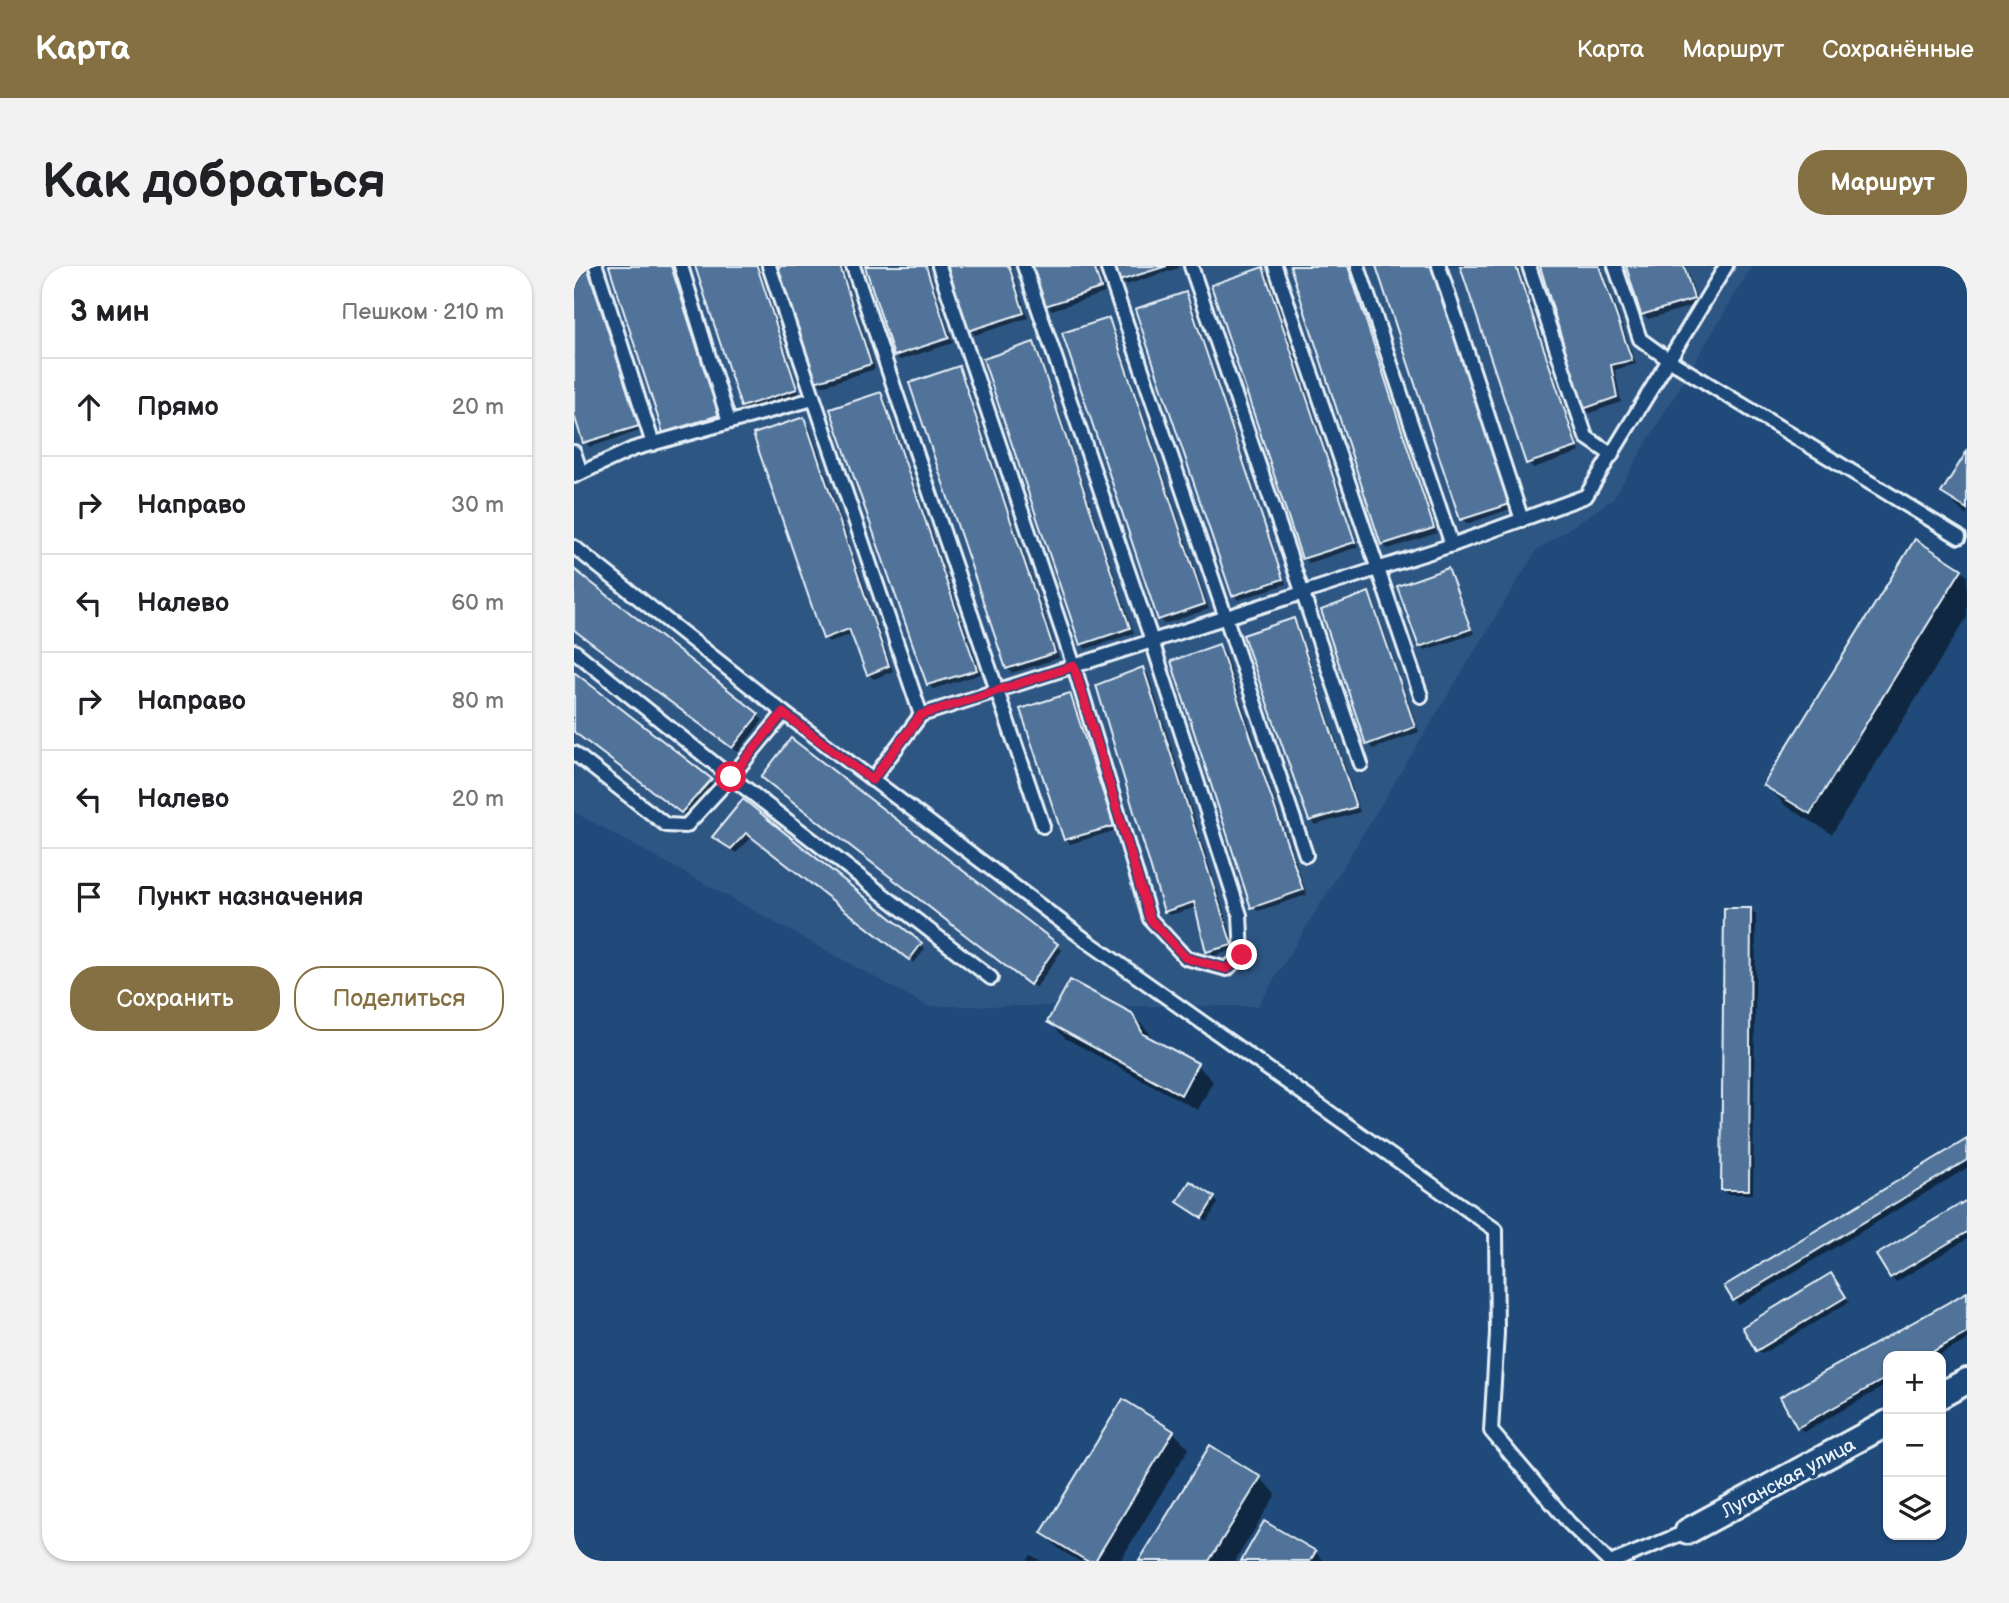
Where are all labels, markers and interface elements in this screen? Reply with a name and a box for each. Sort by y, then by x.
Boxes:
text: Карта [35,29,130,69]
text: Карта [1577,35,1644,64]
text: Маршрут [1682,35,1784,64]
text: Сохранённые [1822,35,1974,64]
button: Маршрут [1798,150,1967,215]
text: Как добраться [42,153,386,212]
text: 3 мин [70,294,150,330]
text: Пешком · 210 m [341,298,504,326]
icon: ahead [70,388,108,426]
text: Прямо [137,392,219,423]
text: 20 m [452,393,504,421]
icon: right [70,486,108,524]
text: Направо [137,490,246,521]
text: 30 m [451,491,504,519]
icon: left [70,584,108,622]
text: Налево [137,588,229,619]
text: 60 m [451,589,504,617]
icon: right [70,682,108,720]
text: Направо [137,686,246,717]
text: 80 m [452,687,504,715]
route start [715,761,746,792]
icon: left [70,780,108,818]
text: Налево [137,784,229,815]
text: 20 m [452,785,504,813]
icon: arrive [70,878,108,916]
text: Пункт назначения [137,882,363,913]
route end [1226,939,1257,970]
button: Сохранить [70,966,280,1031]
button: Поделиться [294,966,504,1031]
map controls [1883,1351,1946,1540]
button: + [1883,1351,1946,1414]
button: − [1883,1414,1946,1477]
street label: Луганская улица [1717,1433,1860,1524]
button: layers [1883,1477,1946,1540]

